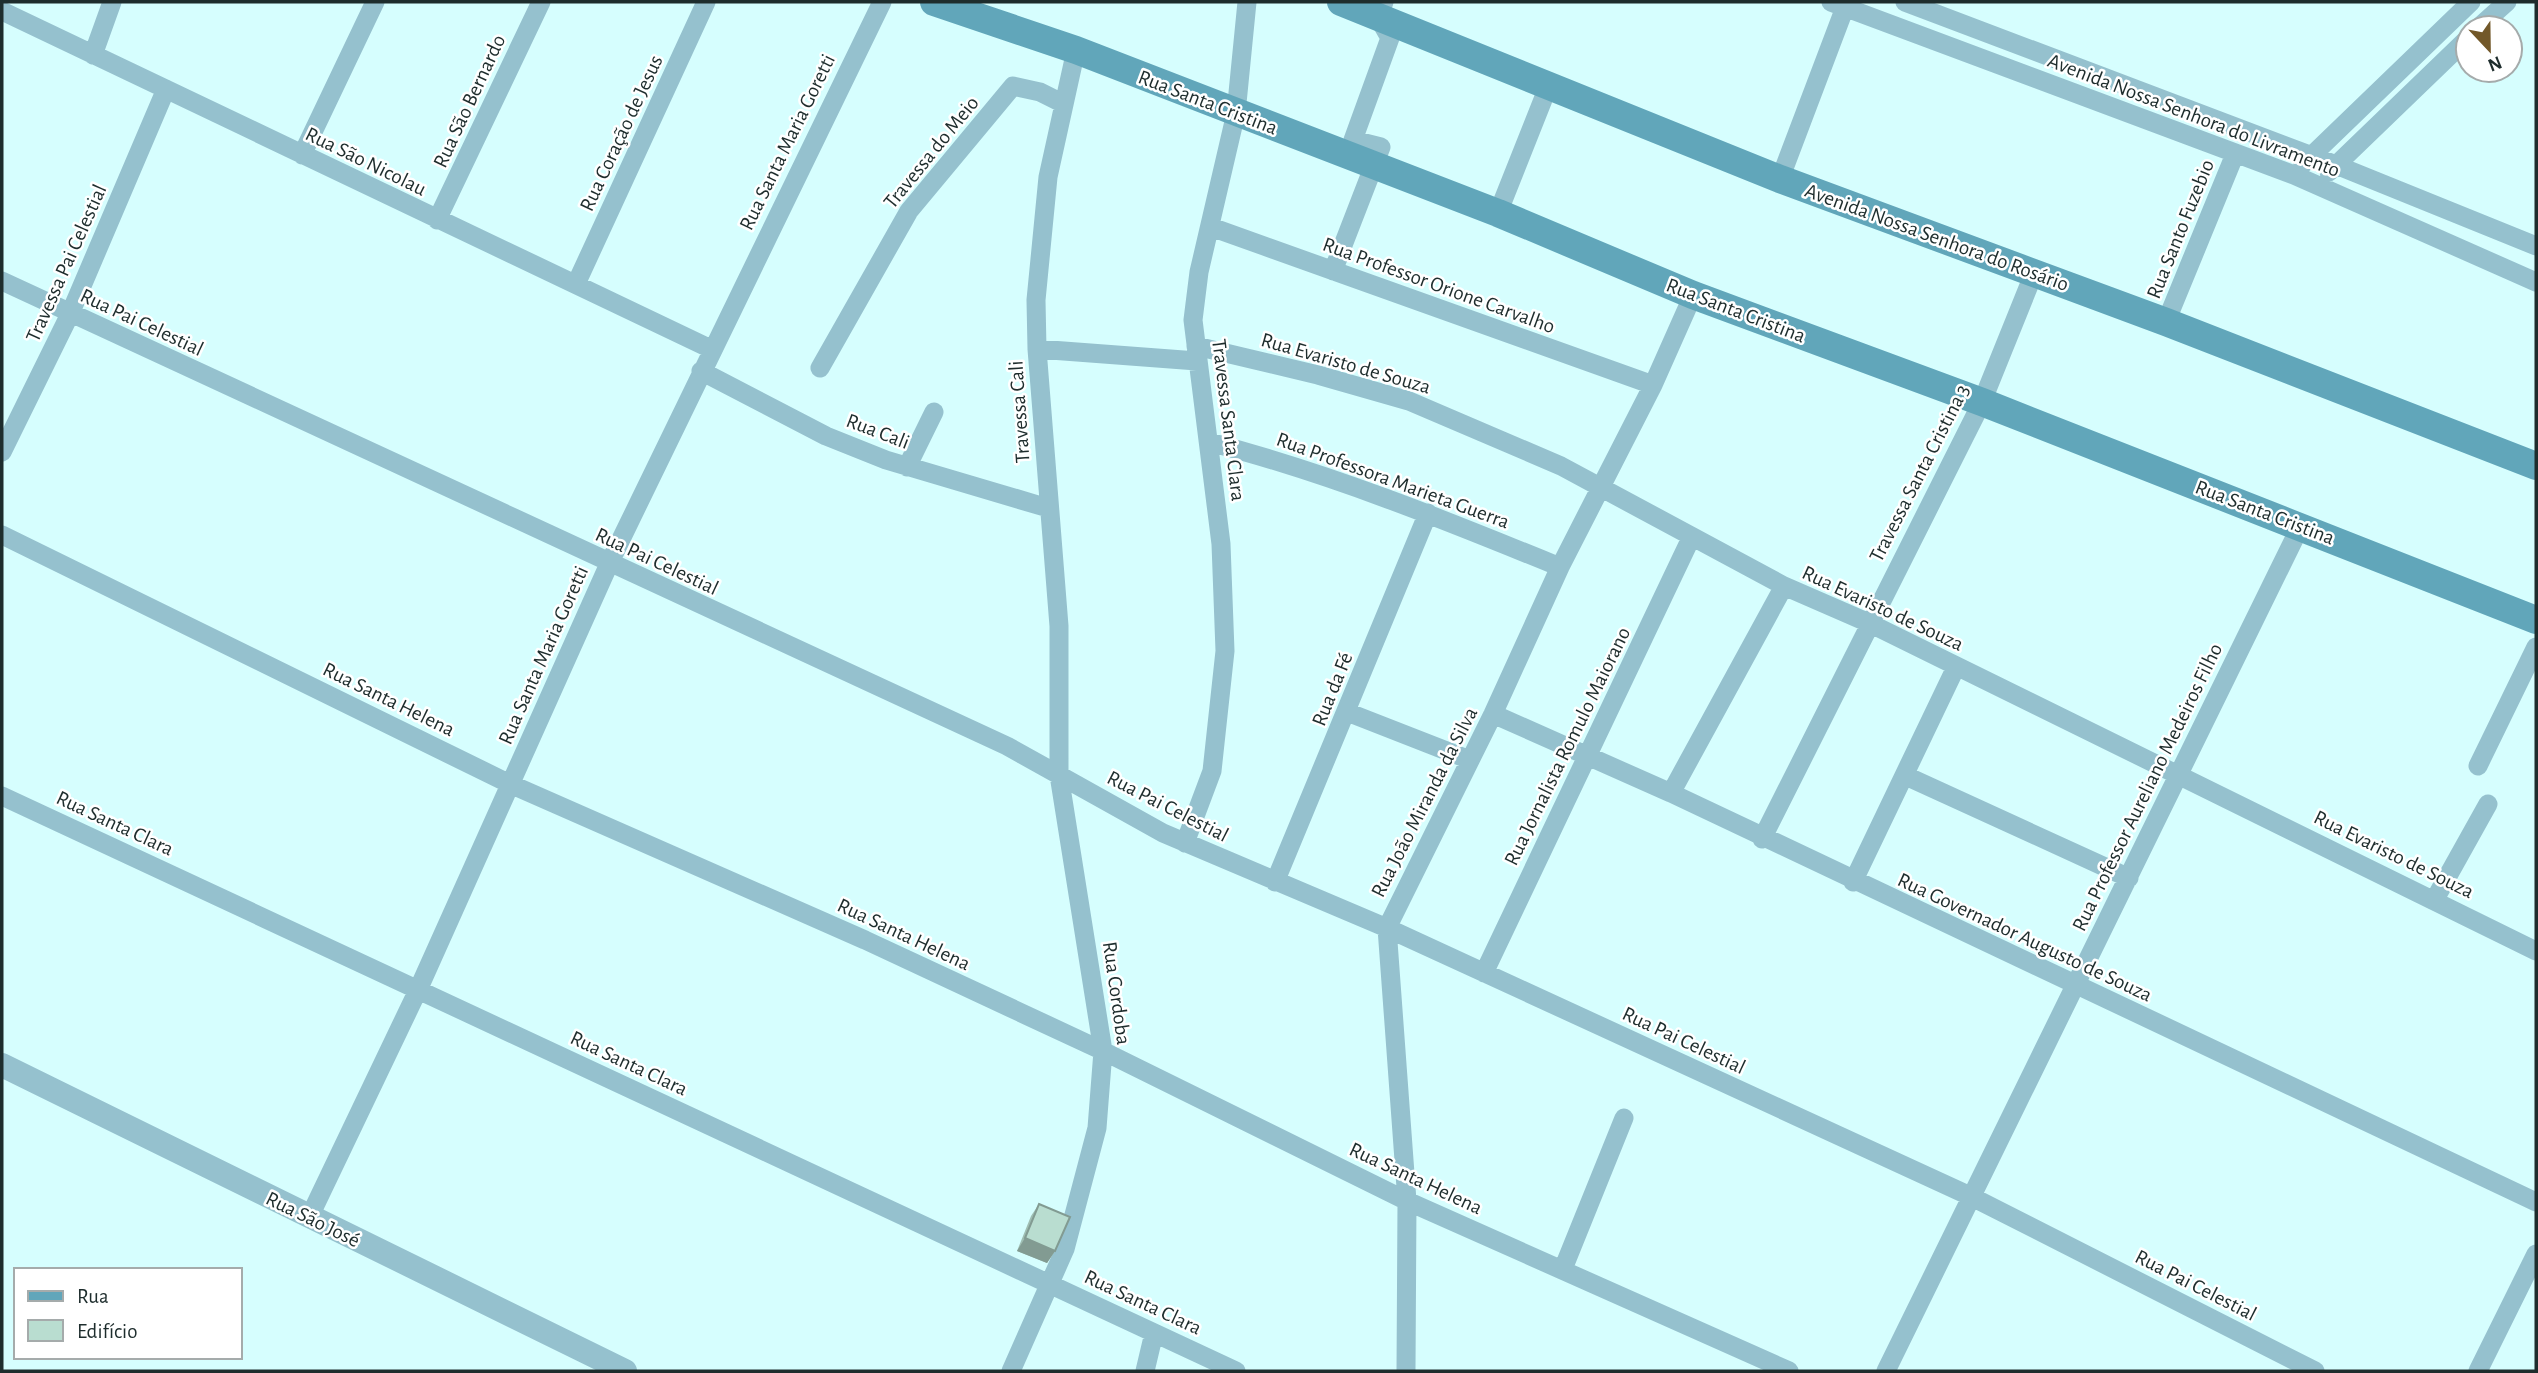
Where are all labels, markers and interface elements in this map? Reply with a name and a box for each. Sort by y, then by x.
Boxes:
north arrow [2454,14,2524,84]
street label: Rua São Bernardo [430,32,509,171]
street label: Avenida Nossa Senhora do Livramento [2045,50,2343,181]
street label: Rua Santa Maria Goretti [736,51,839,234]
street label: Rua Coração de Jesus [576,52,667,214]
text: N [2485,52,2504,75]
street label: Rua Santa Cristina [1135,66,1281,139]
street label: Travessa do Meio [880,92,983,212]
street label: Rua São Nicolau [302,123,430,200]
street label: Rua Santo Fuzebio [2143,157,2218,302]
street label: Avenida Nossa Senhora do Rosário [1802,180,2071,295]
street label: Travessa Pai Celestial [22,181,111,345]
street label: Rua Professor Orione Carvalho [1320,234,1558,337]
street label: Rua Santa Cristina [1663,274,1809,347]
street label: Rua Pai Celestial [77,285,207,360]
street label: Rua Evaristo de Souza [1259,329,1433,398]
street label: Travessa Santa Clara [1208,338,1249,503]
street label: Travessa Cali [1005,360,1034,464]
street label: Travessa Santa Cristina 3 [1866,381,1973,565]
street label: Rua Cali [843,410,912,453]
street label: Rua Professora Marieta Guerra [1274,428,1512,533]
street label: Rua Santa Cristina [2192,476,2338,549]
street label: Rua Pai Celestial [592,524,722,599]
street label: Rua Evaristo de Souza [1799,562,1967,655]
street label: Rua Santa Maria Goretti [495,563,592,748]
street label: Rua Jornalista Romulo Maiorano [1500,624,1634,869]
street label: Rua Professor Aureliano Medeiros Filho [2068,640,2226,934]
street label: Rua da Fé [1308,649,1357,729]
street label: Rua Santa Helena [320,658,458,741]
street label: Rua João Miranda da Silva [1367,704,1482,901]
street label: Rua Pai Celestial [1104,767,1232,846]
street label: Rua Santa Clara [53,787,177,860]
street label: Rua Evaristo de Souza [2310,807,2477,902]
street label: Rua Governador Augusto de Souza [1894,869,2156,1006]
street label: Rua Santa Helena [834,895,974,974]
street label: Rua Cordoba [1099,940,1134,1046]
street label: Rua Pai Celestial [1619,1003,1749,1078]
street label: Rua Santa Clara [567,1027,691,1100]
street label: Rua Santa Helena [1346,1139,1486,1218]
street label: Rua São José [262,1188,363,1251]
street label: Rua Pai Celestial [2132,1246,2260,1325]
street label: Rua Santa Clara [1081,1266,1205,1339]
legend [14,1268,242,1359]
text: Rua [77,1286,109,1307]
text: Edifício [77,1321,137,1342]

